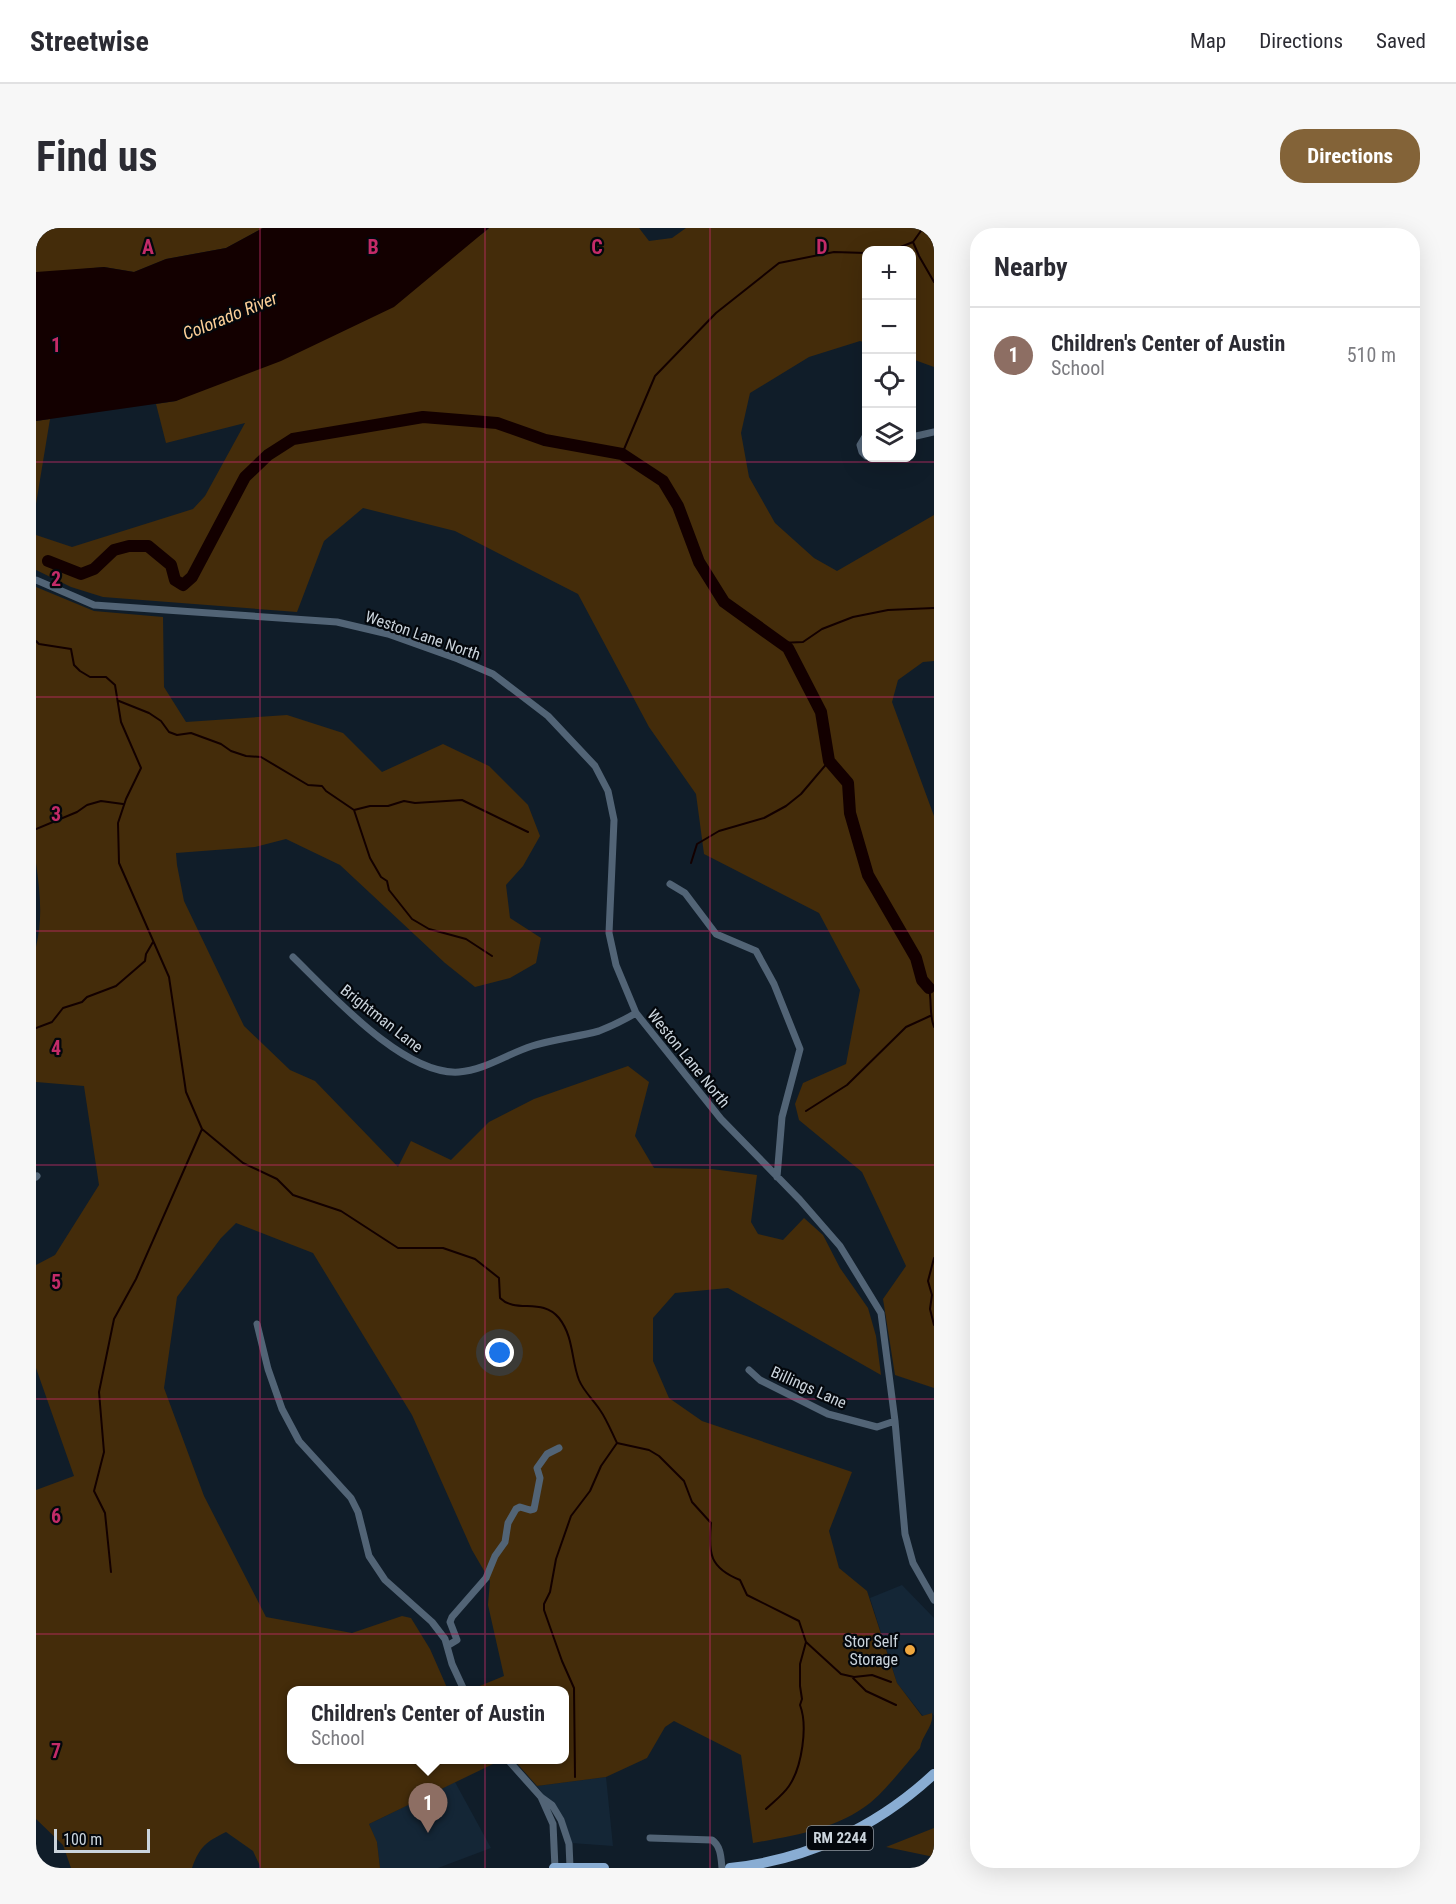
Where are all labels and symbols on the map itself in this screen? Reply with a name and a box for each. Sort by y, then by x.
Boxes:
text: A [142,235,154,259]
text: B [367,235,379,259]
text: C [591,235,603,259]
text: D [816,235,828,259]
water label: Colorado River [179,287,281,344]
text: 1 [51,333,61,357]
text: 2 [51,567,61,591]
street label: Weston Lane North [363,607,483,664]
text: 3 [51,802,61,826]
street label: Brightman Lane [337,980,427,1056]
street label: Weston Lane North [643,1005,734,1111]
text: 4 [51,1036,61,1060]
text: 5 [51,1270,61,1294]
your location [485,1338,514,1367]
street label: Billings Lane [768,1362,849,1413]
text: 6 [51,1504,61,1528]
place label: Stor Self Storage [844,1632,898,1669]
marker: Stor Self Storage [903,1643,917,1657]
text: 7 [51,1739,61,1763]
pin: 1 [408,1784,448,1833]
scale bar [54,1826,150,1854]
road number: RM 2244 [807,1826,873,1850]

